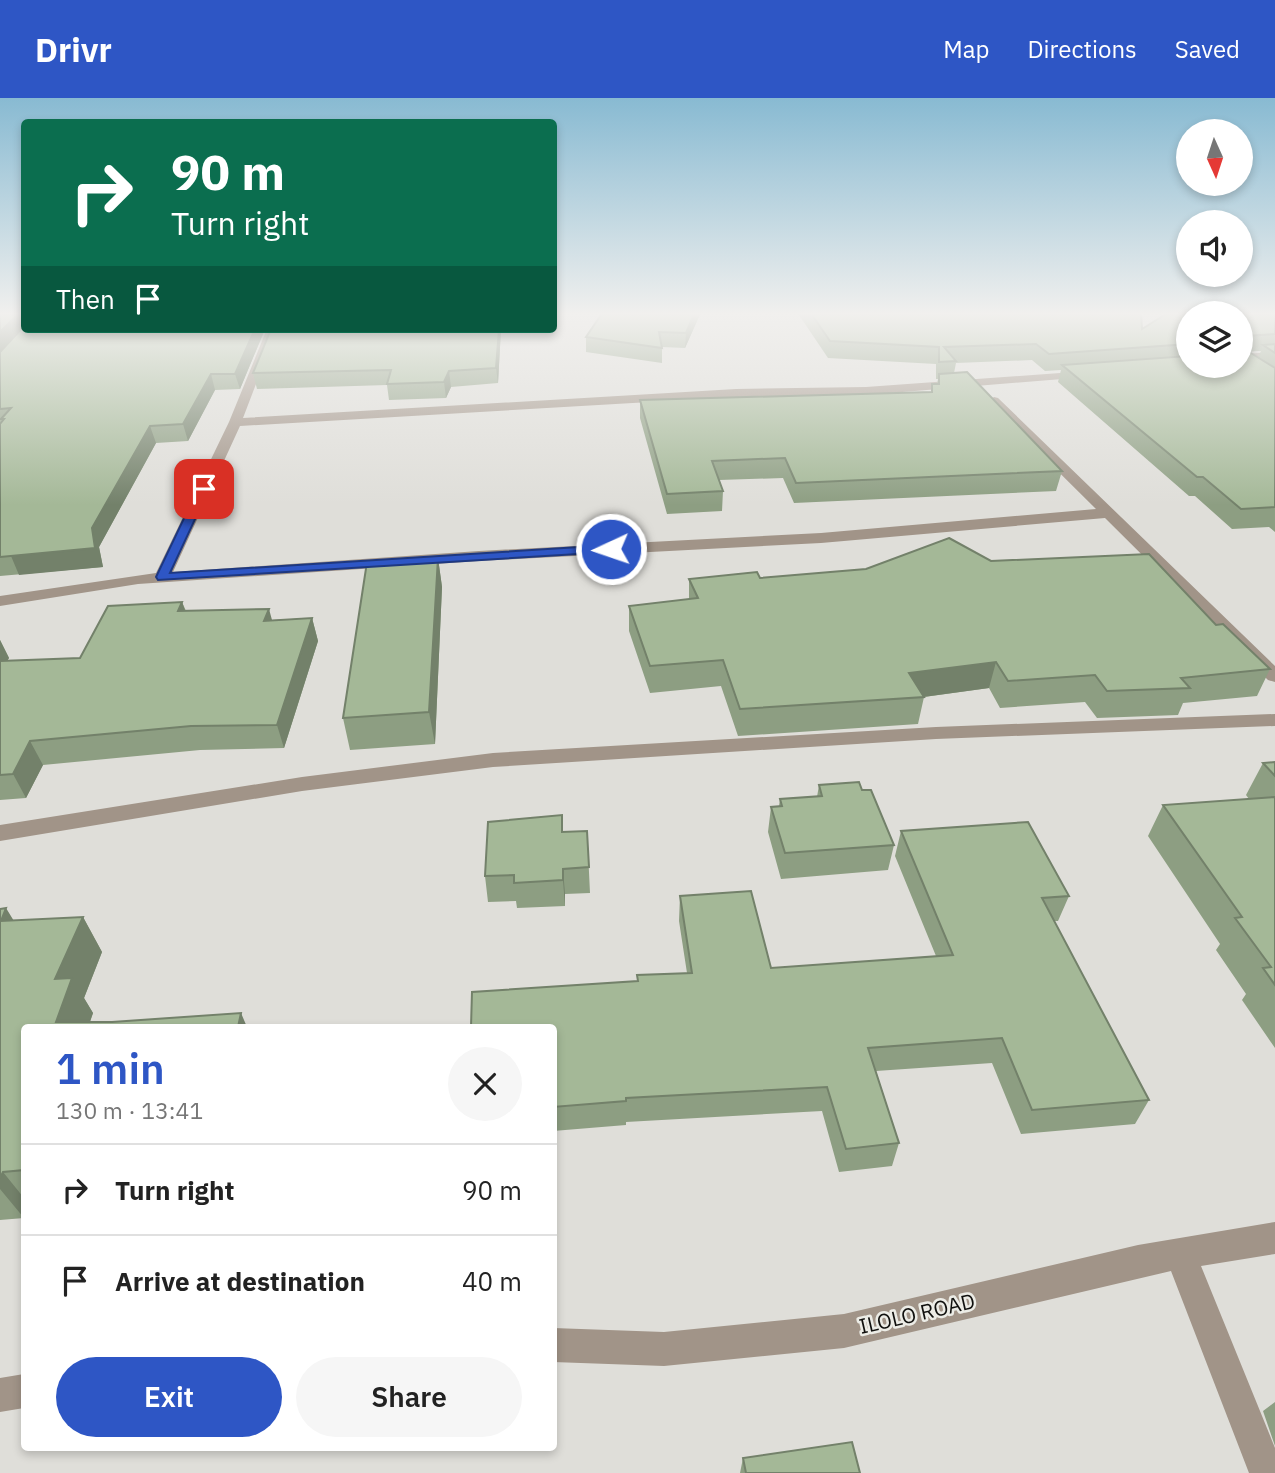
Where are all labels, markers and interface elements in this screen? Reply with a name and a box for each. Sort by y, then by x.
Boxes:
text: Drivr [35,28,112,71]
text: Map [943,33,989,65]
text: Directions [1027,33,1137,65]
text: Saved [1175,33,1240,65]
north arrow [1176,119,1253,196]
map controls [1176,119,1253,378]
text: 90 m [171,140,285,203]
icon: right [56,147,147,238]
text: Turn right [171,202,309,244]
button: sound [1176,210,1253,287]
icon: arrive [129,280,167,318]
text: Then [56,282,115,316]
button: layers [1176,301,1253,378]
pin [174,459,234,519]
icon: arrive [185,470,223,508]
position arrow [574,512,648,586]
text: 1 min [56,1041,165,1096]
button: close [448,1047,522,1121]
text: 130 m · 13:41 [56,1095,203,1125]
icon: right [56,1171,94,1209]
text: Turn right [115,1173,234,1207]
text: 90 m [462,1173,522,1207]
icon: arrive [56,1262,94,1300]
text: Arrive at destination [115,1264,365,1298]
text: 40 m [462,1264,522,1298]
street label: ILOLO ROAD [856,1286,978,1340]
button: Exit [56,1357,282,1437]
button: Share [296,1357,522,1437]

